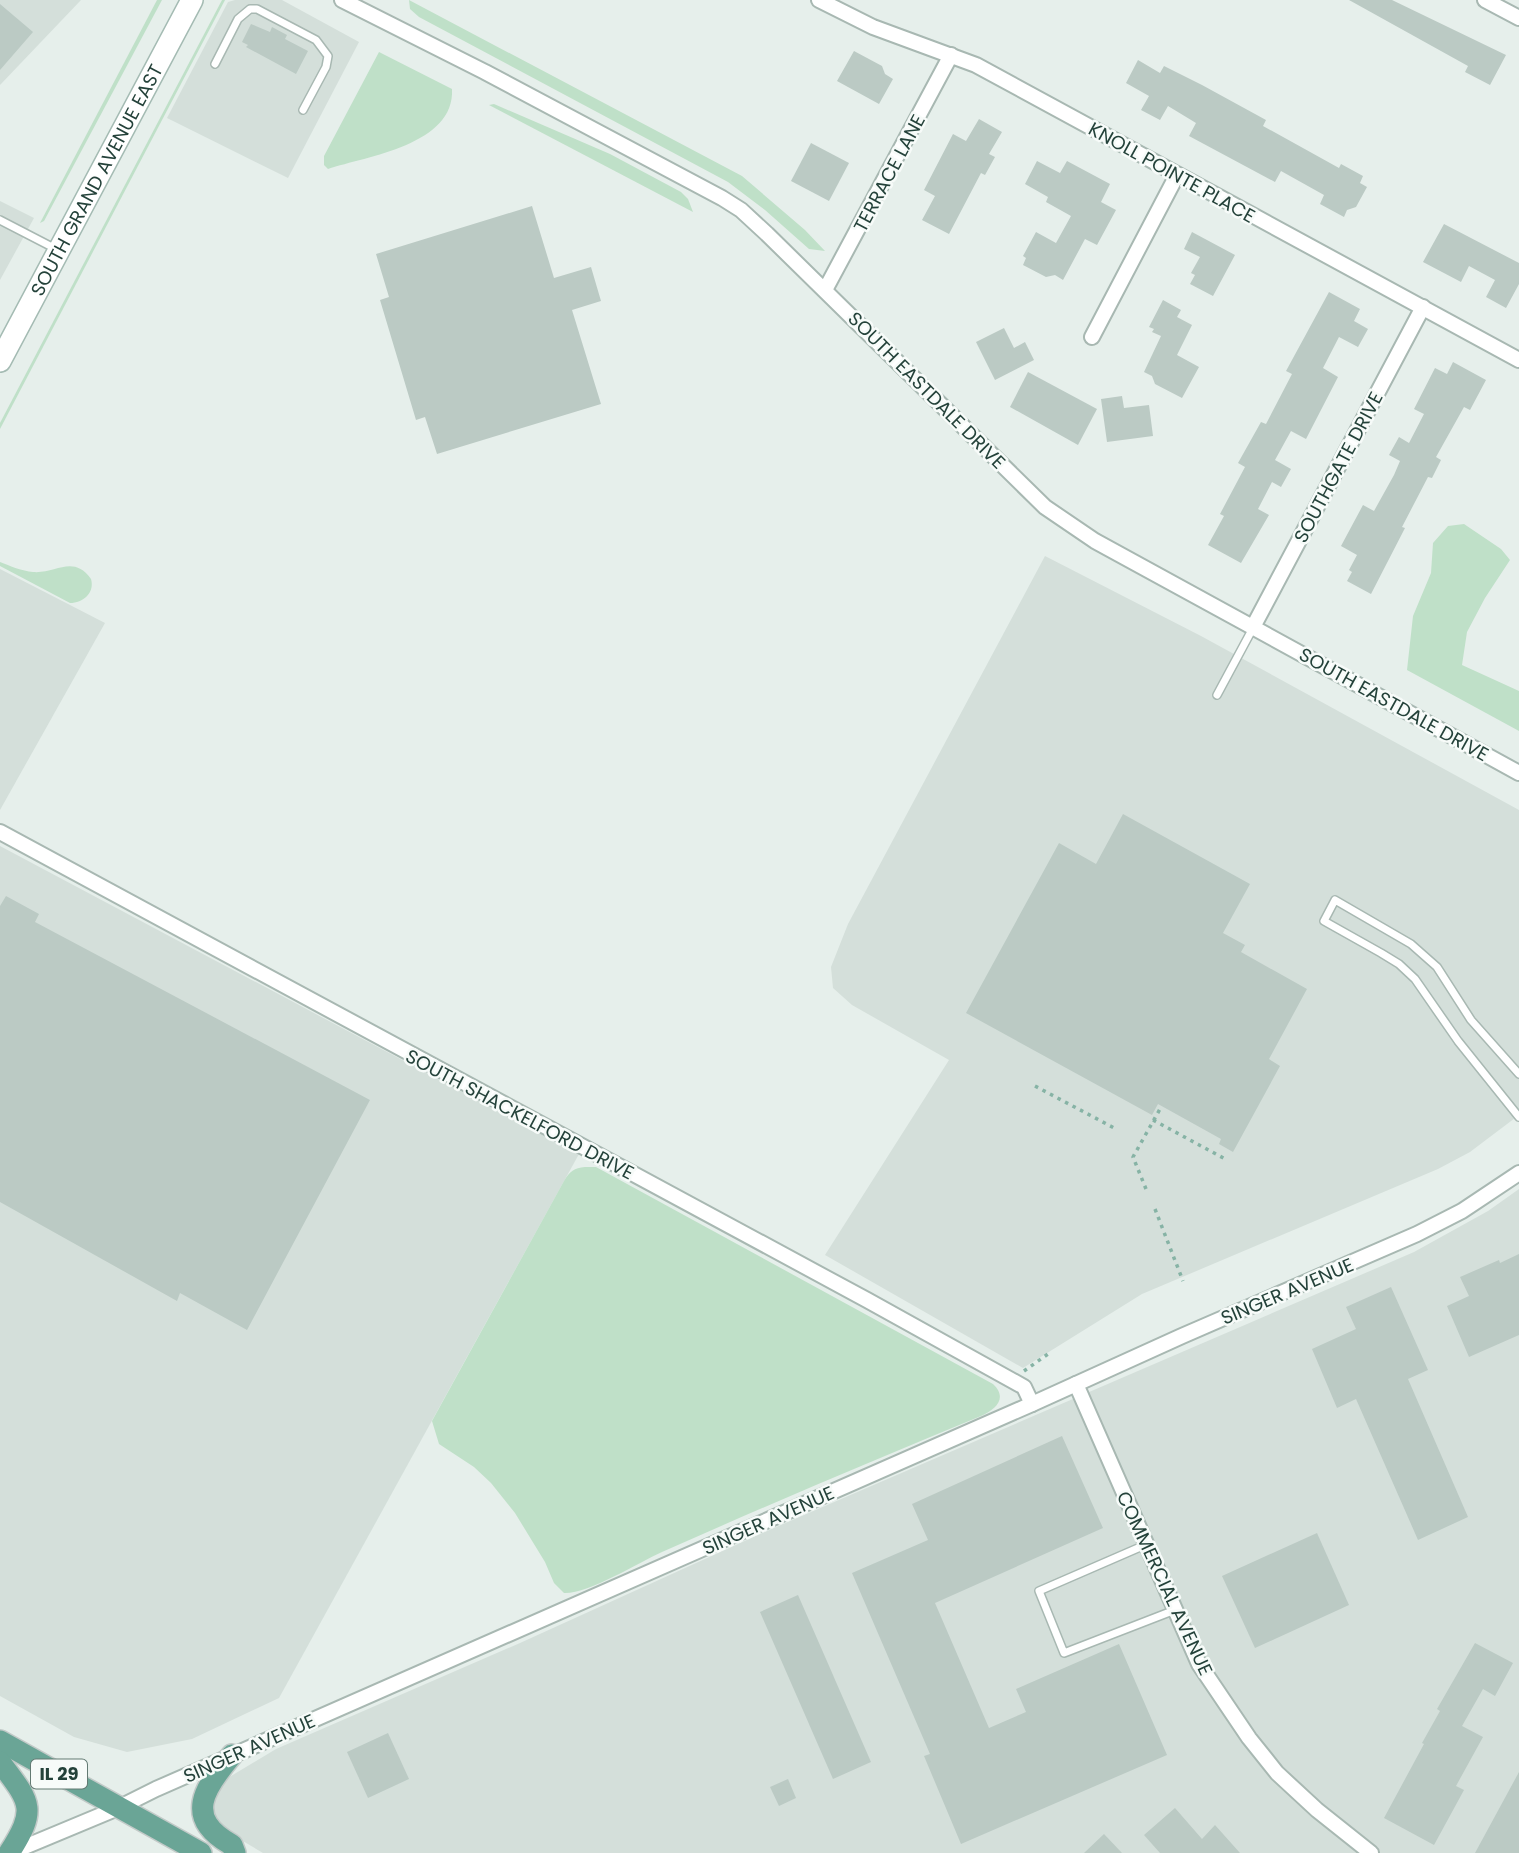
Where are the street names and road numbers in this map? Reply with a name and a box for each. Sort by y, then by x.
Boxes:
street label: SOUTH GRAND AVENUE EAST [24,60,169,301]
street label: TERRACE LANE [847,110,932,237]
street label: KNOLL POINTE PLACE [1084,115,1260,229]
street label: SOUTH EASTDALE DRIVE [842,306,1011,475]
street label: SOUTHGATE DRIVE [1287,387,1390,547]
street label: SOUTH EASTDALE DRIVE [1294,641,1493,768]
street label: SOUTH SHACKELFORD DRIVE [401,1043,639,1186]
street label: SINGER AVENUE [1217,1251,1358,1332]
street label: SINGER AVENUE [698,1479,838,1562]
street label: COMMERCIAL AVENUE [1110,1487,1219,1680]
street label: SINGER AVENUE [179,1707,319,1790]
road number: IL 29 [31,1759,87,1788]

